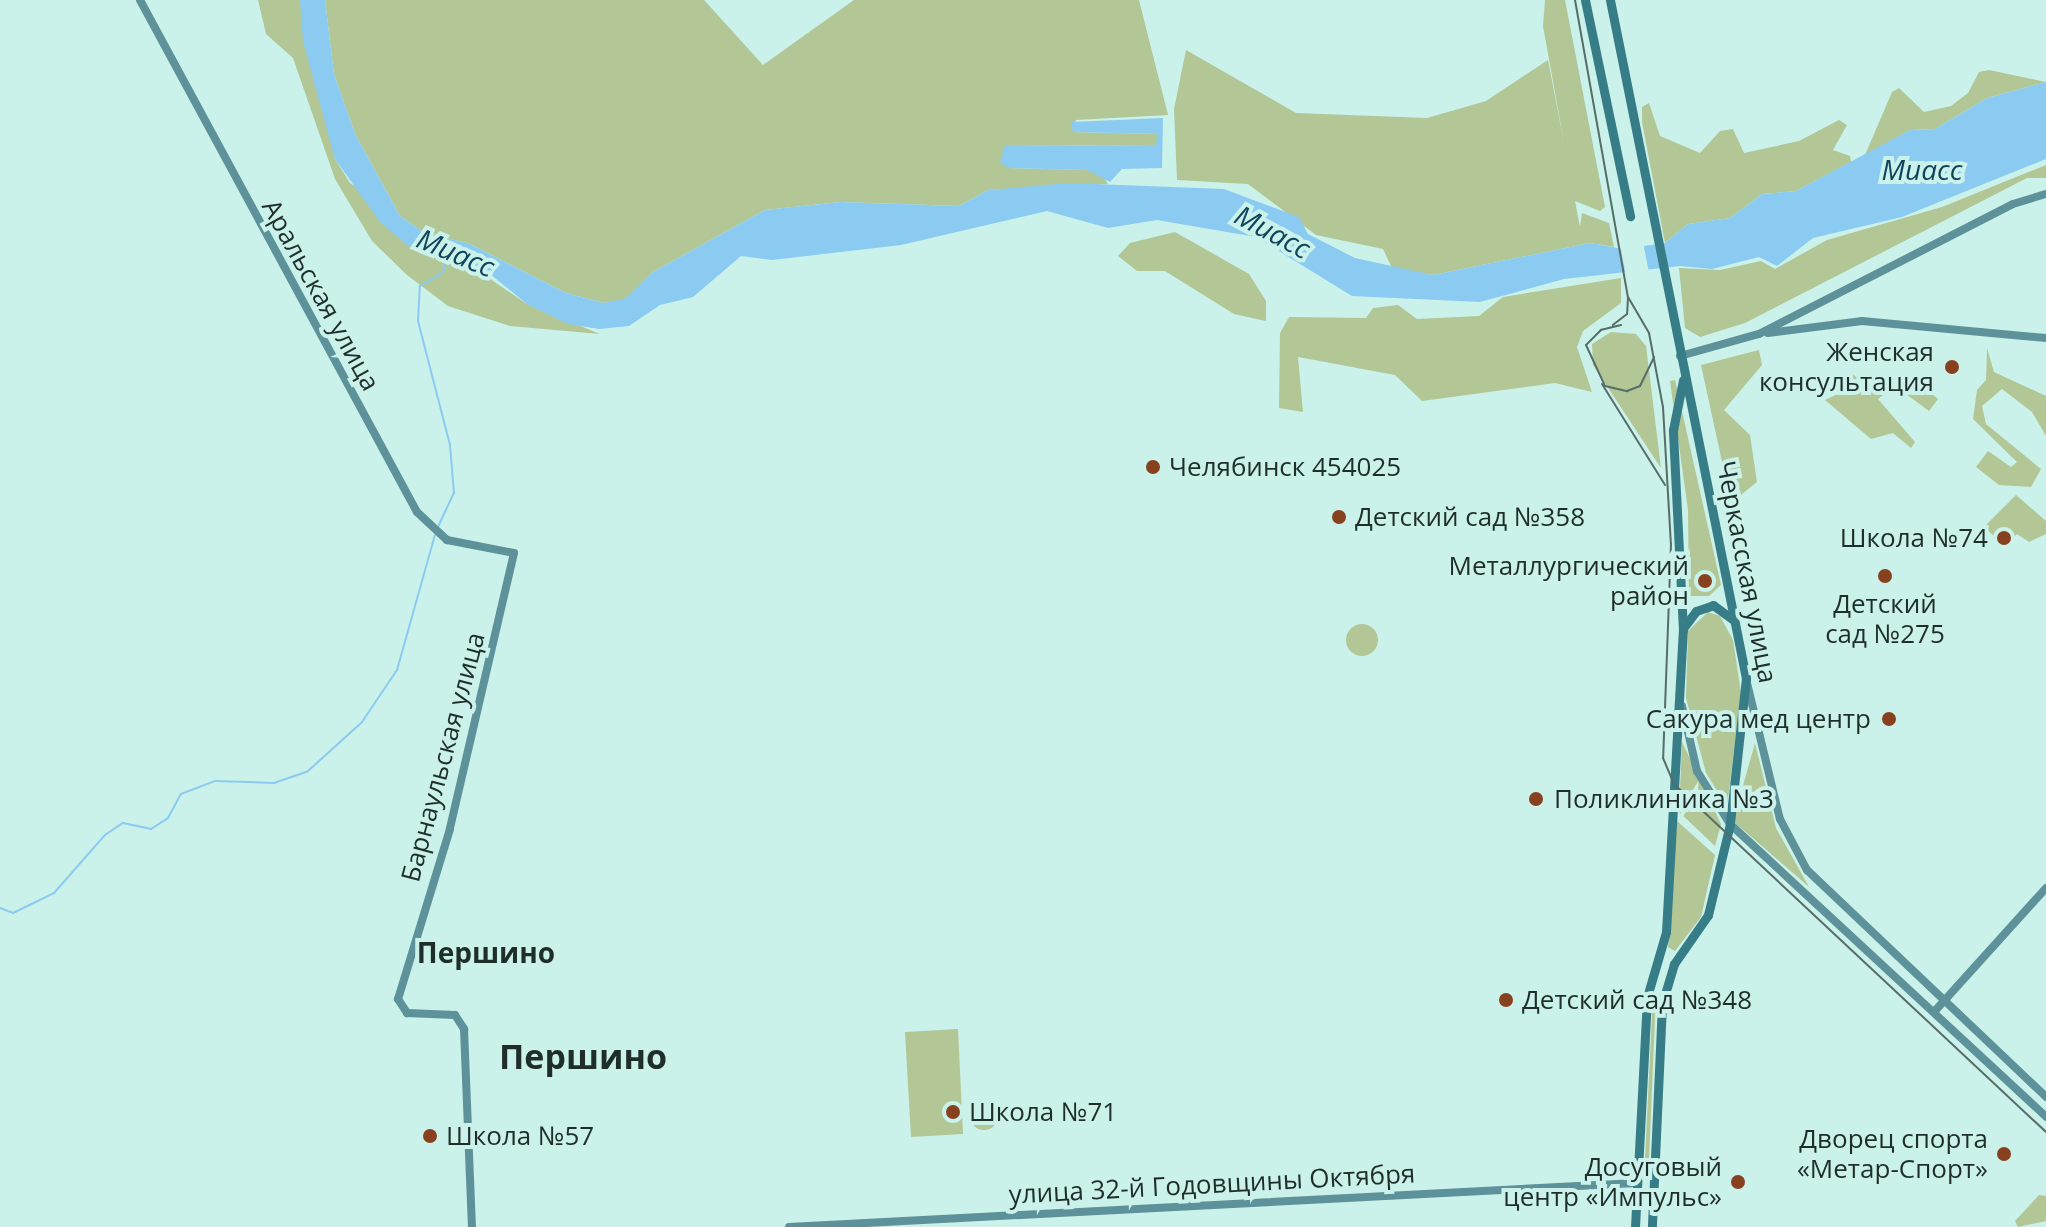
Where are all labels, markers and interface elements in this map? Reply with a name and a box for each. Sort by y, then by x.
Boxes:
water label: Миасс [1882,152,1962,186]
street label: Аральская улица [256,194,386,396]
water label: Миасс [1229,197,1317,265]
water label: Миасс [412,221,500,283]
place label: Женская консультация [1759,336,1934,398]
marker: Женская консультация [1941,356,1963,378]
place label: Челябинск 454025 [1169,451,1401,483]
marker: Челябинск 454025 [1144,458,1162,476]
street label: Черкасская улица [1710,458,1784,686]
place label: Детский сад №358 [1355,501,1585,533]
marker: Детский сад №358 [1330,508,1348,526]
place label: Школа №74 [1840,522,1988,554]
marker: Школа №74 [1995,529,2013,547]
place label: Металлургический район [1449,550,1689,612]
marker: Детский сад №275 [1876,567,1894,585]
marker: Металлургический район [1696,572,1714,590]
place label: Детский сад №275 [1825,588,1945,650]
street label: Барнаульская улица [395,629,491,885]
place label: Сакура мед центр [1646,703,1871,735]
marker: Сакура мед центр [1878,708,1900,730]
place label: Поликлиника №3 [1554,783,1774,815]
marker: Поликлиника №3 [1525,788,1547,810]
district label: Першино [417,935,555,969]
place label: Детский сад №348 [1522,984,1752,1016]
marker: Детский сад №348 [1497,991,1515,1009]
district label: Першино [499,1037,667,1077]
place label: Школа №71 [969,1096,1117,1128]
marker: Школа №71 [944,1103,962,1121]
place label: Школа №57 [446,1120,594,1152]
place label: Дворец спорта «Метар-Спорт» [1797,1123,1988,1184]
marker: Школа №57 [421,1127,439,1145]
marker: Дворец спорта «Метар-Спорт» [1995,1145,2013,1163]
place label: Досуговый центр «Импульс» [1503,1151,1722,1212]
street label: улица 32-й Годовщины Октября [1008,1158,1416,1210]
marker: Досуговый центр «Импульс» [1729,1173,1747,1191]

